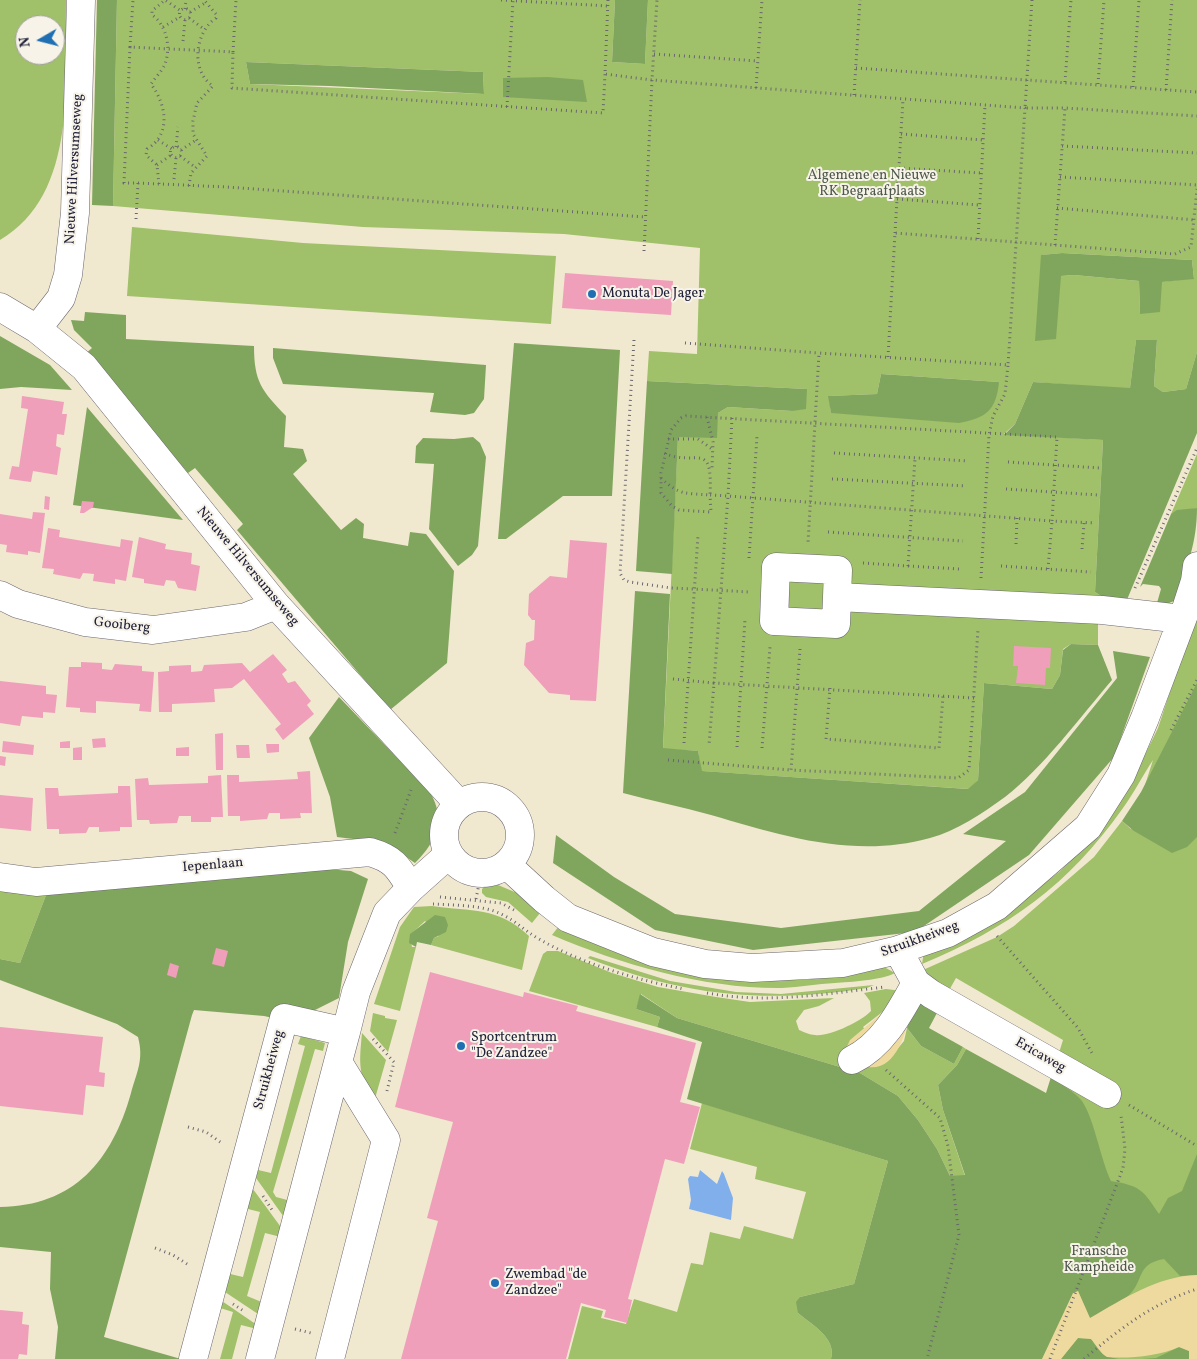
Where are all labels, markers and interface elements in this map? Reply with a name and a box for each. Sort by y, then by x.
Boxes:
north arrow [15,15,65,65]
text: N [16,36,36,48]
street label: Nieuwe Hilversumseweg [63,93,87,245]
park label: Algemene en Nieuwe RK Begraafplaats [808,168,936,200]
place label: Monuta De Jager [602,286,704,302]
marker: Monuta De Jager [586,288,598,300]
street label: Nieuwe Hilversumseweg [192,504,302,630]
street label: Gooiberg [93,615,151,637]
street label: Iepenlaan [182,855,244,877]
street label: Struikheiweg [879,918,961,962]
street label: Struikheiweg [251,1028,289,1112]
place label: Sportcentrum "De Zandzee" [471,1030,557,1062]
street label: Ericaweg [1012,1035,1068,1077]
marker: Sportcentrum "De Zandzee" [455,1040,467,1052]
park label: Fransche Kampheide [1064,1244,1134,1276]
place label: Zwembad "de Zandzee" [505,1267,587,1300]
marker: Zwembad "de Zandzee" [489,1277,501,1289]

